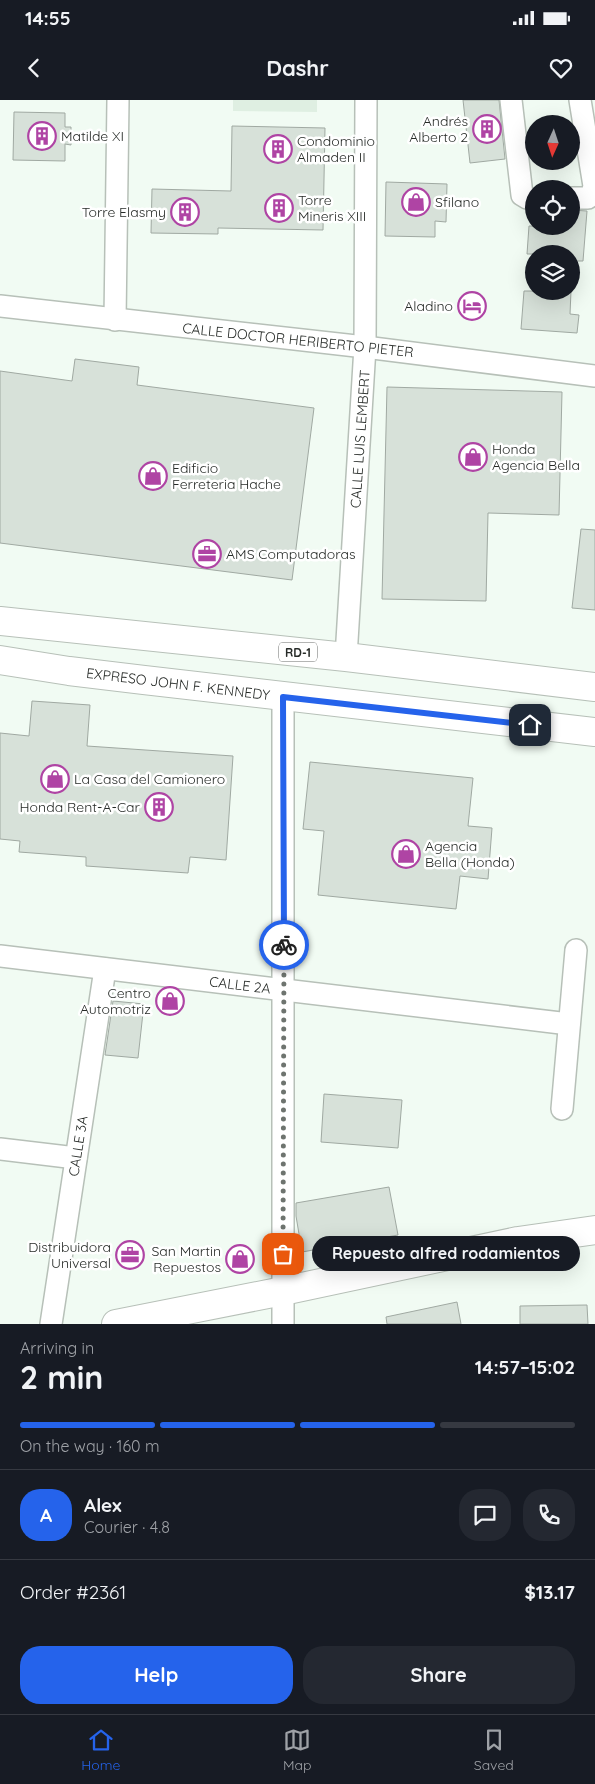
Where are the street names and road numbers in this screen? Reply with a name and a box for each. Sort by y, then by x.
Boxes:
street label: CALLE DOCTOR HERIBERTO PIETER [182,319,414,361]
street label: CALLE LUIS LEMBERT [346,369,374,509]
road number: RD-1 [279,642,317,662]
street label: EXPRESO JOHN F. KENNEDY [85,664,271,704]
street label: CALLE 2A [208,972,272,998]
street label: CALLE 3A [64,1114,92,1178]

